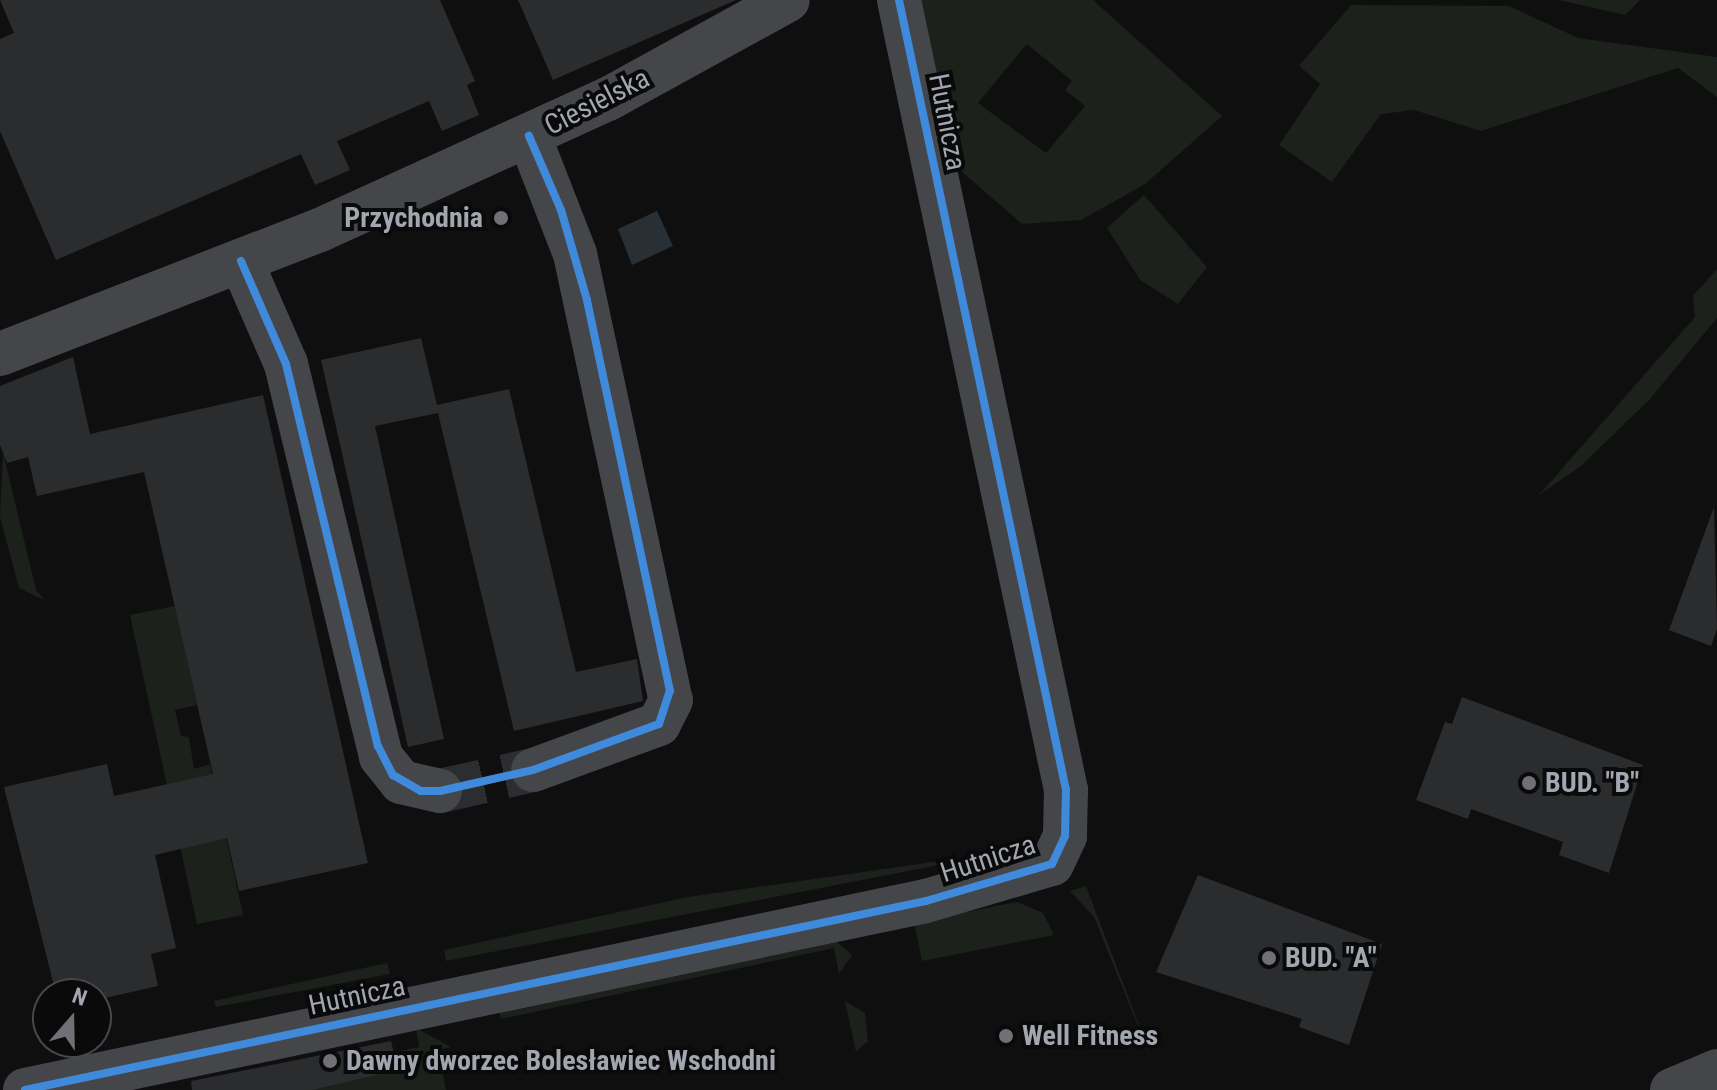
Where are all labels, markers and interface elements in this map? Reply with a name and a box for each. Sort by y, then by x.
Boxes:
street label: Ciesielska [539,61,655,143]
street label: Hutnicza [921,71,973,173]
place label: Przychodnia [344,201,483,235]
marker: Przychodnia [490,207,512,229]
place label: BUD. "B" [1545,766,1639,800]
marker: BUD. "B" [1520,774,1538,792]
street label: Hutnicza [936,828,1040,890]
place label: BUD. "A" [1285,941,1377,975]
marker: BUD. "A" [1260,949,1278,967]
street label: Hutnicza [306,969,408,1023]
north arrow [32,978,112,1058]
text: N [69,983,90,1011]
place label: Well Fitness [1022,1019,1158,1053]
marker: Well Fitness [997,1027,1015,1045]
place label: Dawny dworzec Bolesławiec Wschodni [346,1044,776,1078]
marker: Dawny dworzec Bolesławiec Wschodni [321,1052,339,1070]

